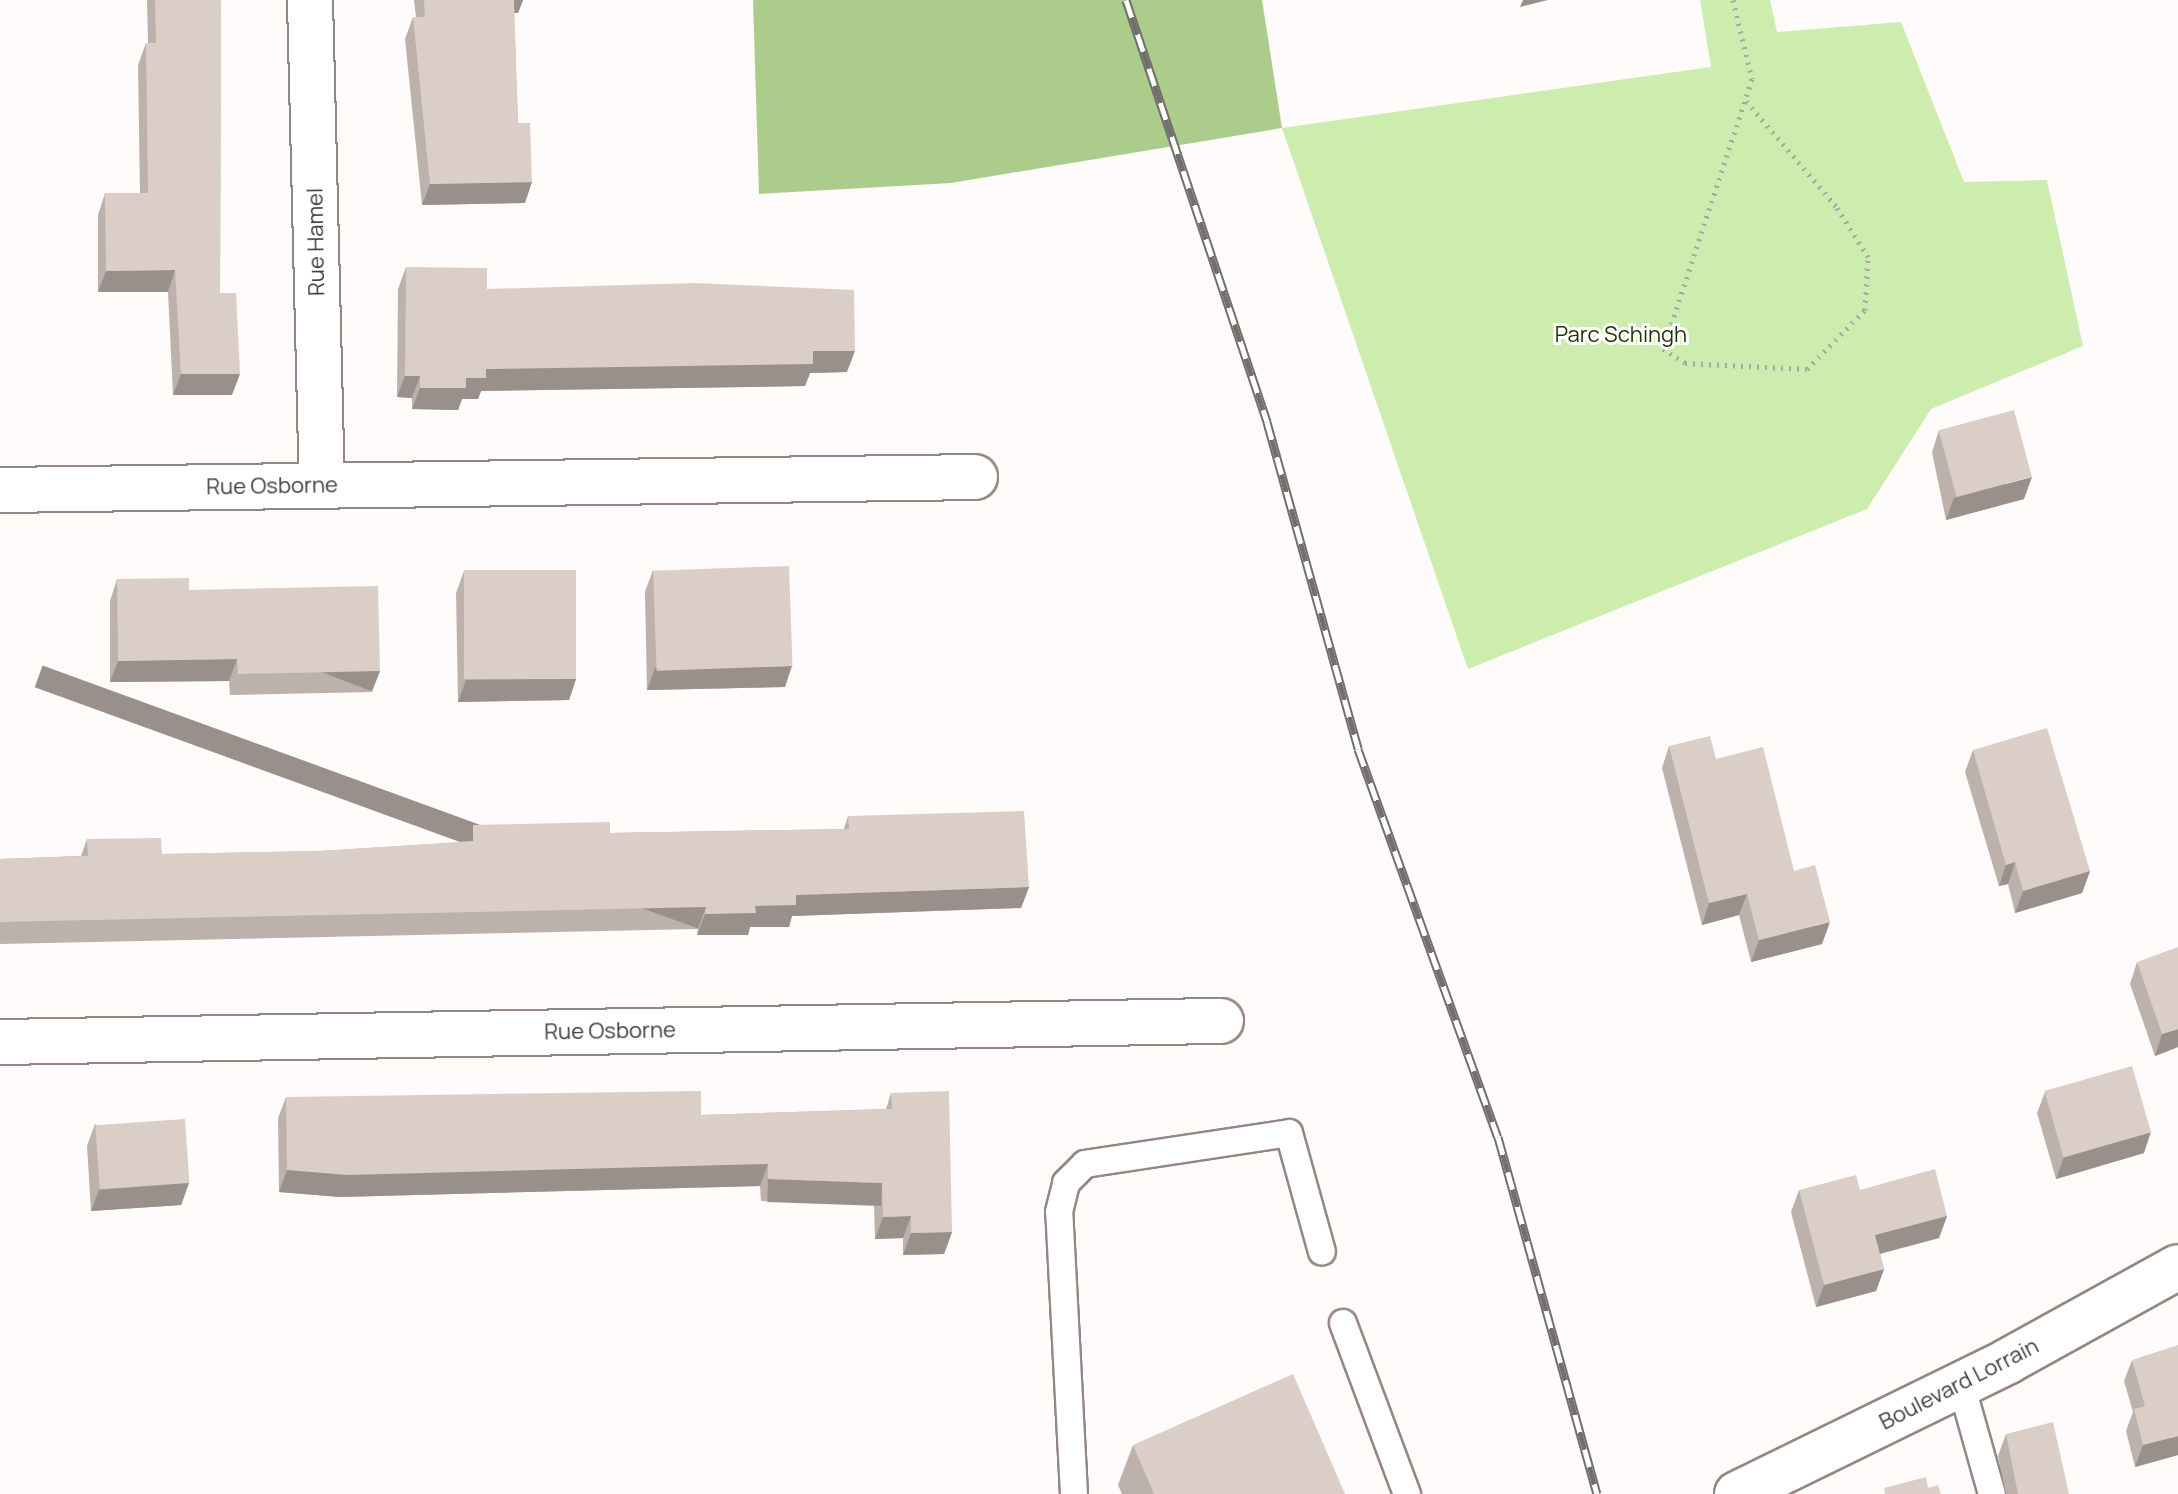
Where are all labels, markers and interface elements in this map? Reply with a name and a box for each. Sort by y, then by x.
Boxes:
street label: Rue Hamel [302,188,330,296]
park label: Parc Schingh [1555,322,1687,348]
street label: Rue Osborne [206,472,338,500]
street label: Rue Osborne [544,1017,676,1045]
street label: Boulevard Lorrain [1875,1332,2043,1436]

